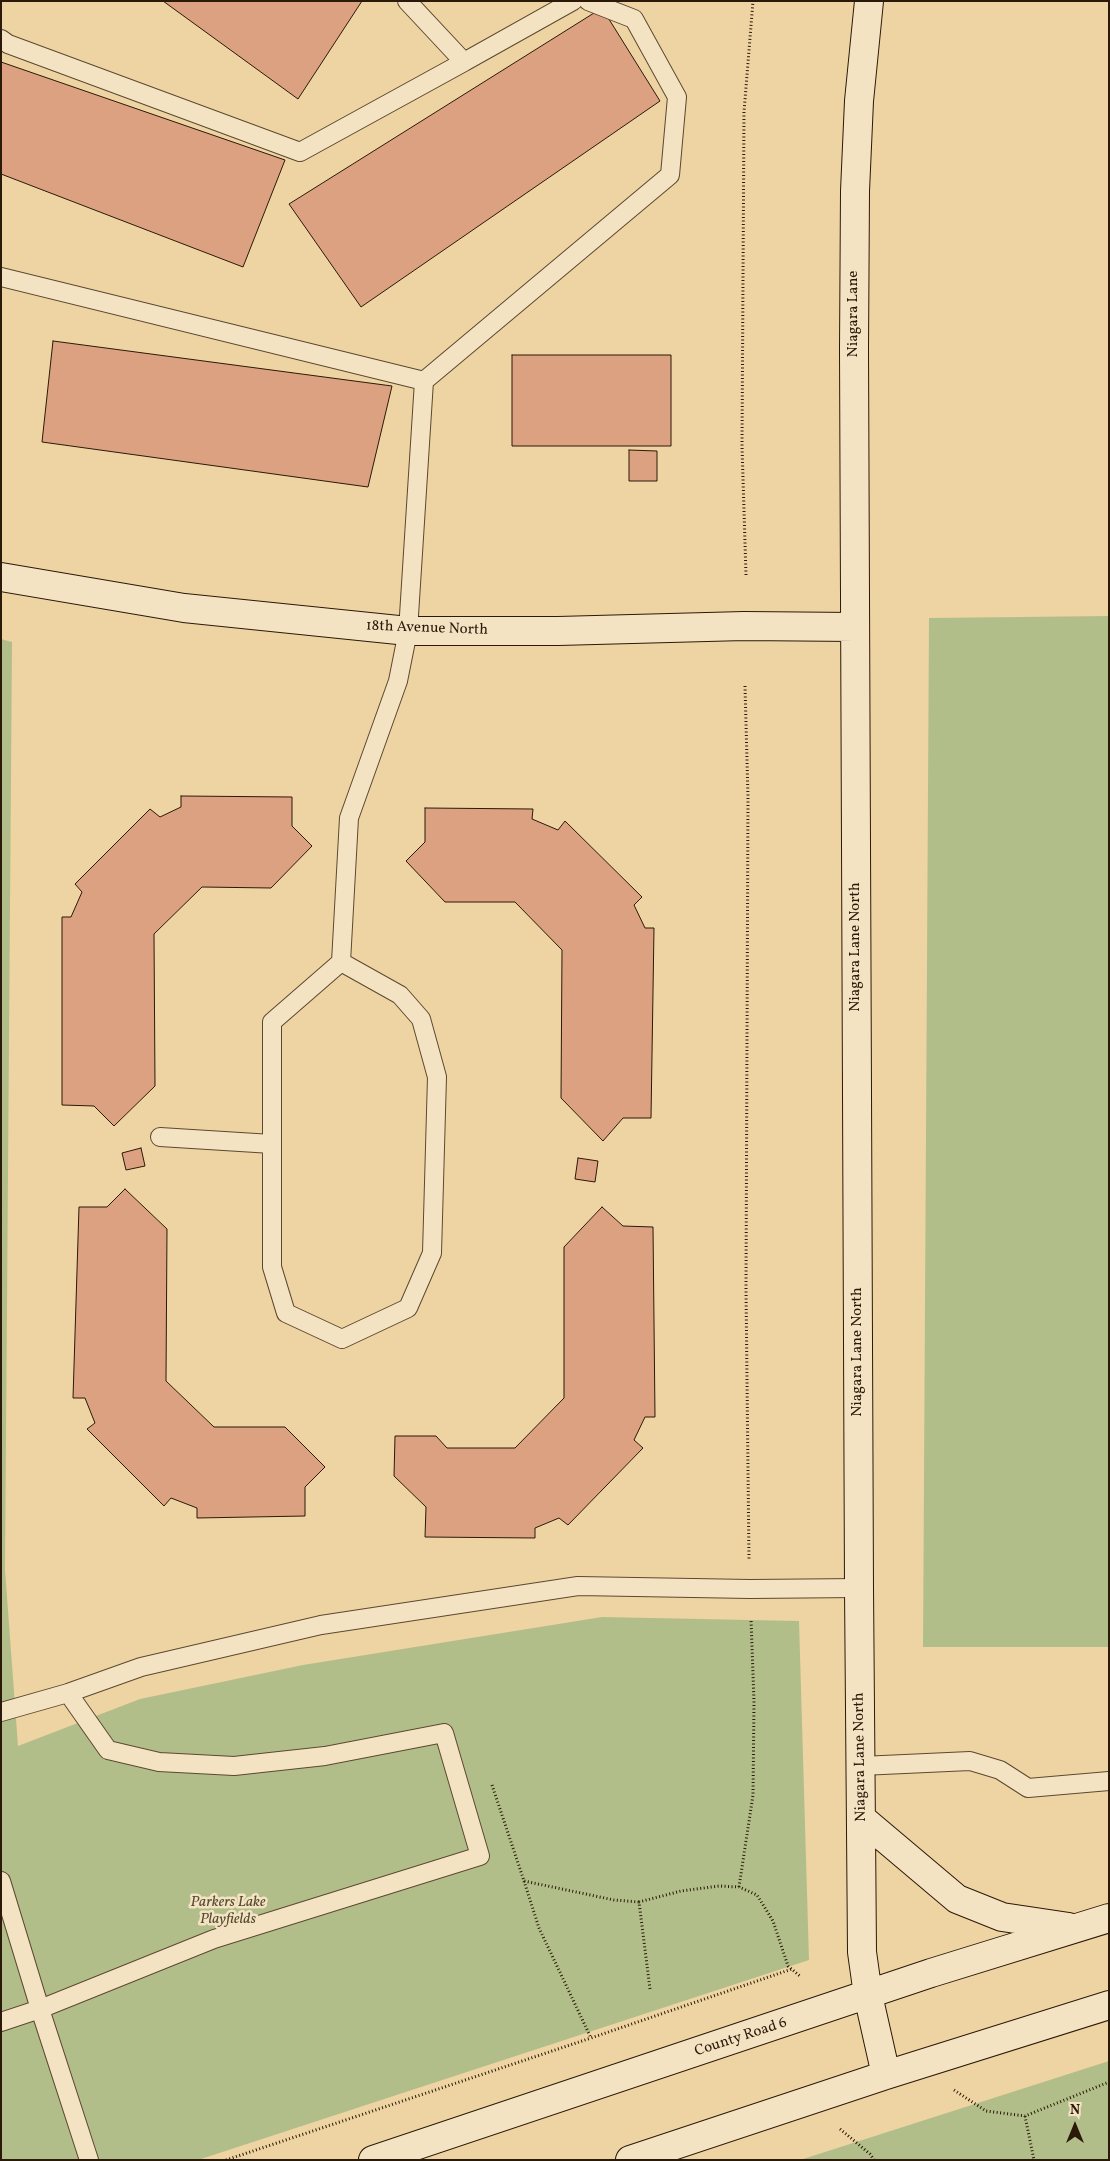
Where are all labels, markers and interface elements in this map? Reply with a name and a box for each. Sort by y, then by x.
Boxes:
street label: Niagara Lane [845,271,863,357]
street label: 18th Avenue North [366,618,488,640]
street label: Niagara Lane North [847,882,865,1012]
street label: Niagara Lane North [849,1287,867,1417]
street label: Niagara Lane North [851,1692,871,1822]
park label: Parkers Lake Playfields [191,1894,265,1929]
street label: County Road 6 [693,2015,789,2061]
north arrow [1050,2101,1100,2151]
text: N [1070,2101,1080,2120]

